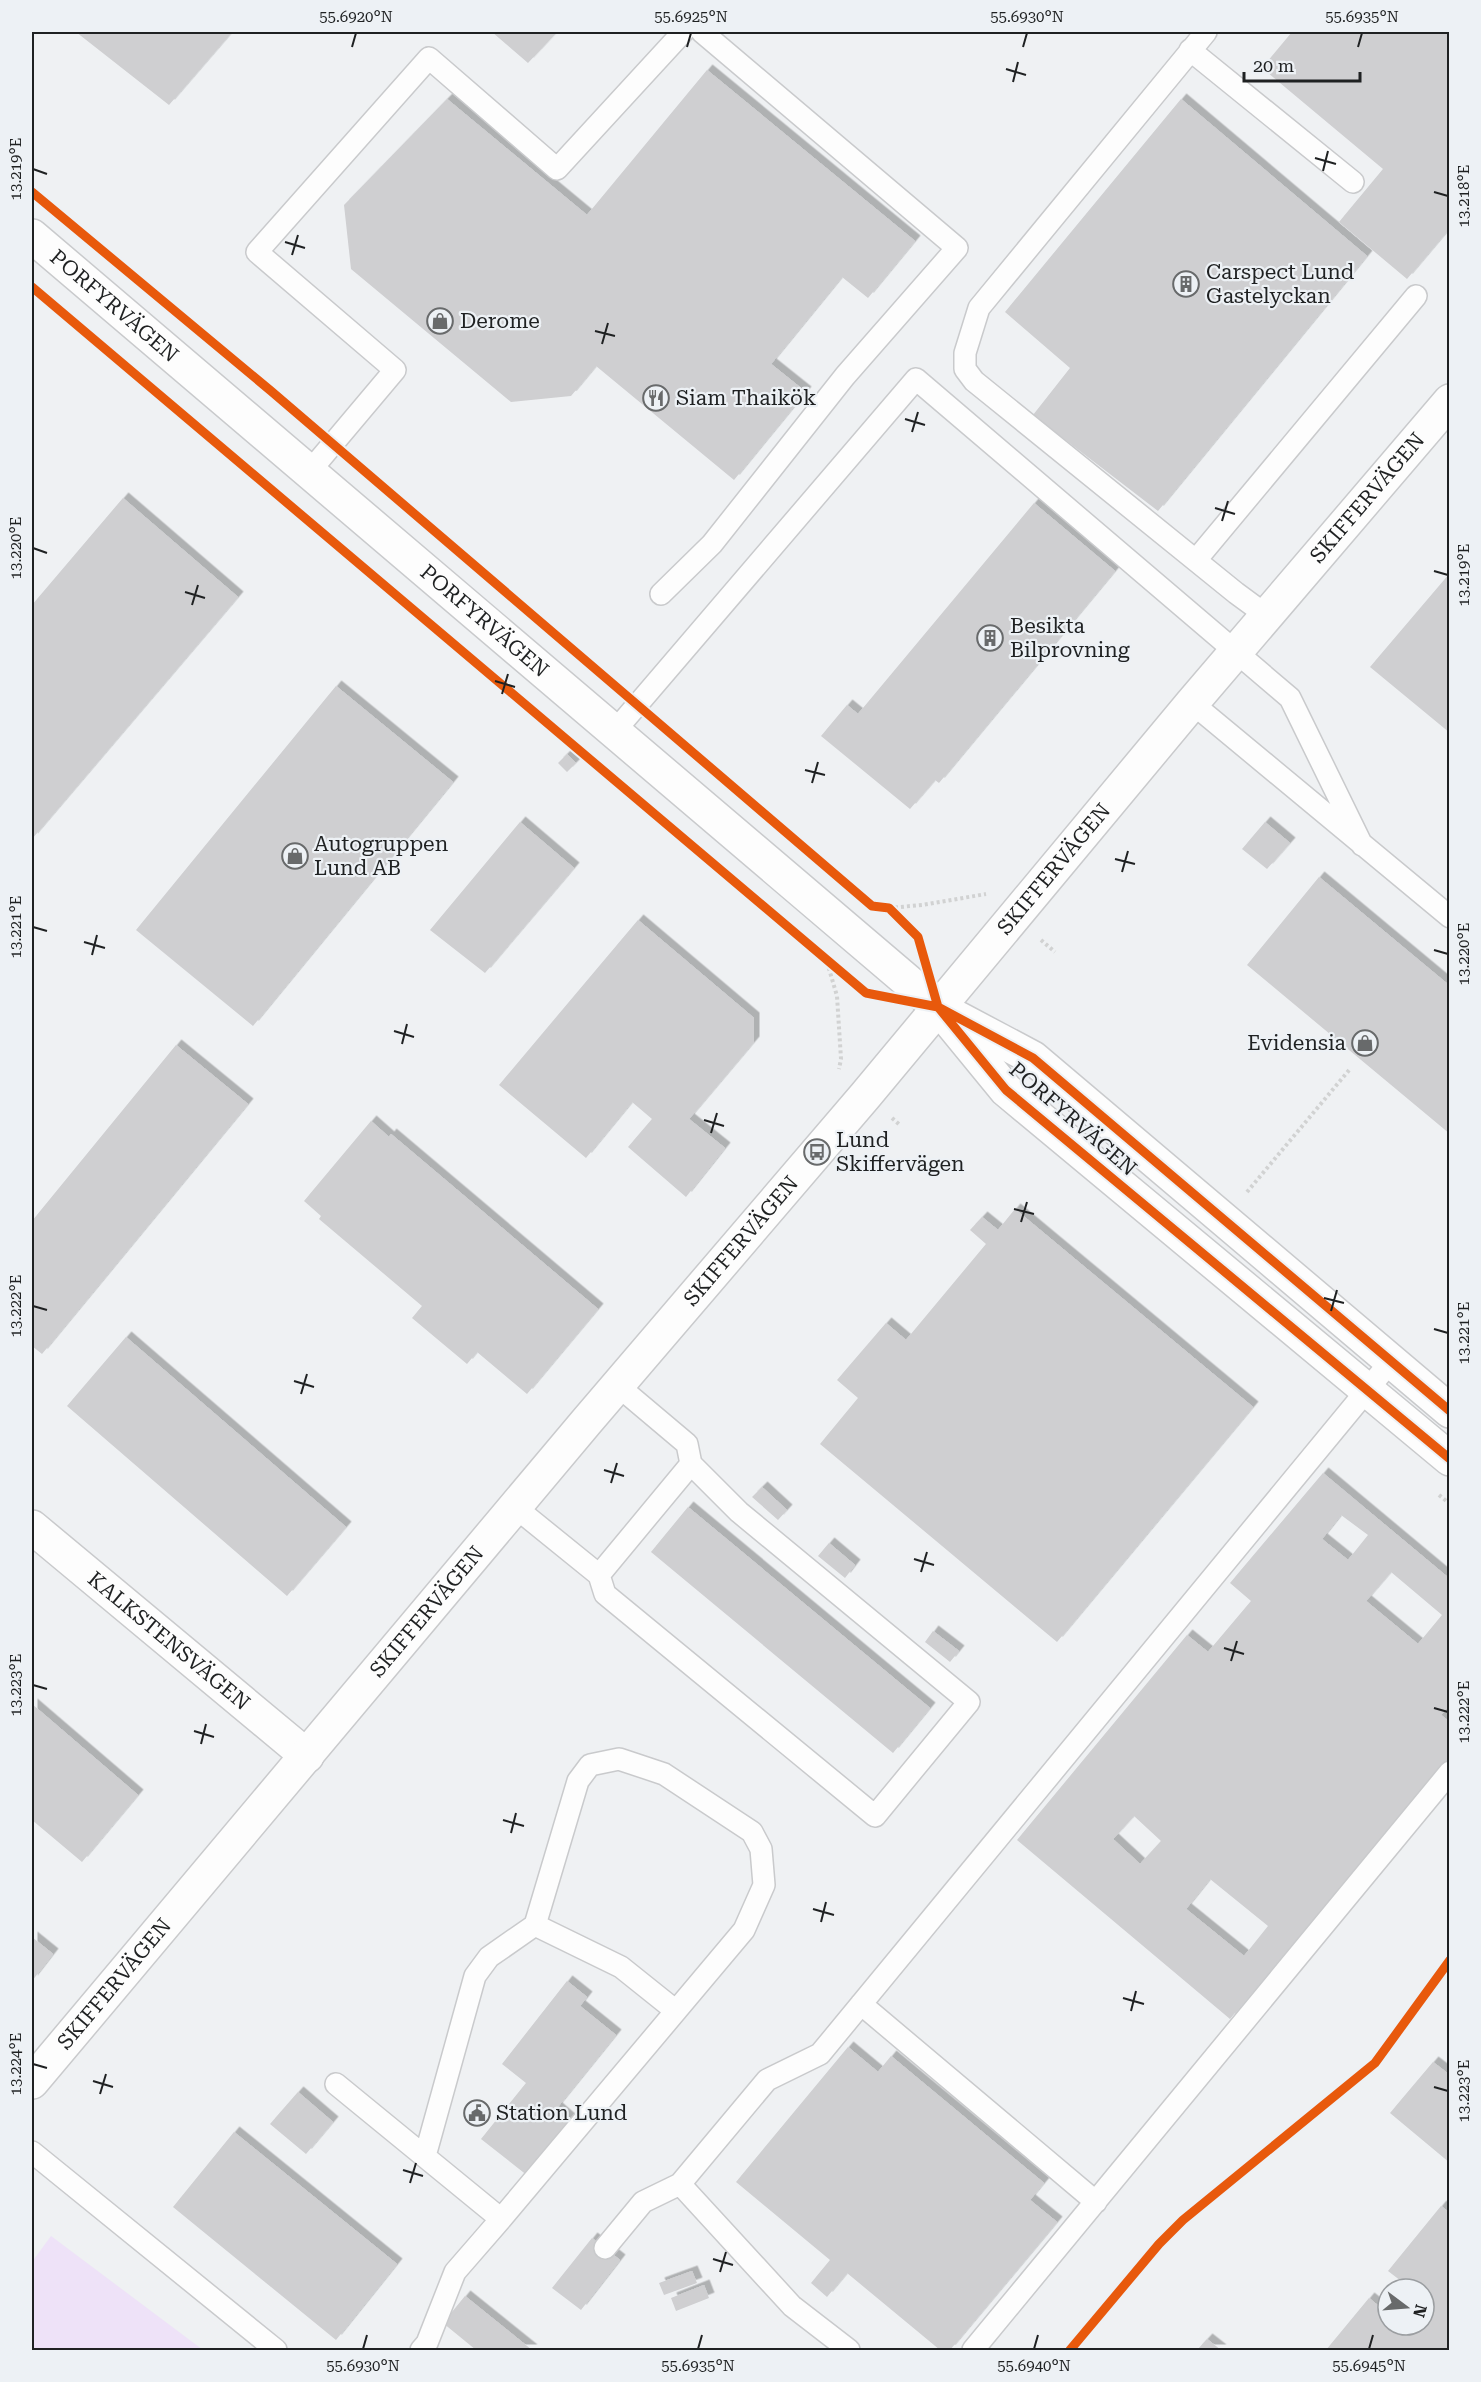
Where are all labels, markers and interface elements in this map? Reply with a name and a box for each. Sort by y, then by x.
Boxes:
text: 55.6920°N [319,8,393,26]
text: 55.6925°N [654,8,728,26]
text: 55.6930°N [990,8,1064,26]
text: 55.6935°N [1325,8,1399,26]
scale bar [1244,45,1360,83]
text: 20 m [1253,55,1294,76]
text: 13.219°E [7,138,25,200]
text: 13.218°E [1455,165,1473,227]
street label: PORFYRVÄGEN [45,245,183,367]
place label: Carspect Lund Gastelyckan [1206,260,1355,308]
building icon: Carspect Lund Gastelyckan [1171,269,1201,299]
shop icon: Derome [425,306,455,336]
place label: Derome [460,309,540,333]
restaurant icon: Siam Thaikök [641,383,671,413]
place label: Siam Thaikök [676,386,816,410]
street label: SKIFFERVÄGEN [1305,428,1430,568]
text: 13.220°E [7,517,25,579]
text: 13.219°E [1455,544,1473,606]
street label: PORFYRVÄGEN [415,560,553,682]
place label: Besikta Bilprovning [1010,614,1130,662]
building icon: Besikta Bilprovning [975,623,1005,653]
street label: SKIFFERVÄGEN [992,798,1115,940]
place label: Autogruppen Lund AB [314,832,449,880]
shop icon: Autogruppen Lund AB [280,841,310,871]
text: 13.221°E [7,896,25,958]
text: 13.220°E [1455,923,1473,985]
shop icon: Evidensia [1350,1028,1380,1058]
place label: Evidensia [1247,1031,1347,1055]
street label: PORFYRVÄGEN [1005,1057,1142,1181]
place label: Lund Skiffervägen [836,1128,965,1176]
bus stop icon: Lund Skiffervägen [802,1137,832,1167]
street label: SKIFFERVÄGEN [679,1171,803,1311]
text: 13.222°E [7,1275,25,1337]
text: 13.221°E [1455,1302,1473,1364]
street label: SKIFFERVÄGEN [365,1541,489,1682]
street label: KALKSTENSVÄGEN [83,1567,255,1715]
text: 13.223°E [7,1654,25,1716]
text: 13.222°E [1455,1681,1473,1743]
street label: SKIFFERVÄGEN [53,1914,176,2054]
text: 13.224°E [7,2033,25,2095]
text: 13.223°E [1455,2060,1473,2122]
public building icon: Station Lund [462,2098,492,2128]
place label: Station Lund [496,2101,628,2125]
north arrow [1376,2277,1436,2337]
text: N [1409,2302,1431,2320]
text: 55.6930°N [326,2357,400,2375]
text: 55.6935°N [661,2357,735,2375]
text: 55.6940°N [997,2357,1071,2375]
text: 55.6945°N [1332,2357,1406,2375]

